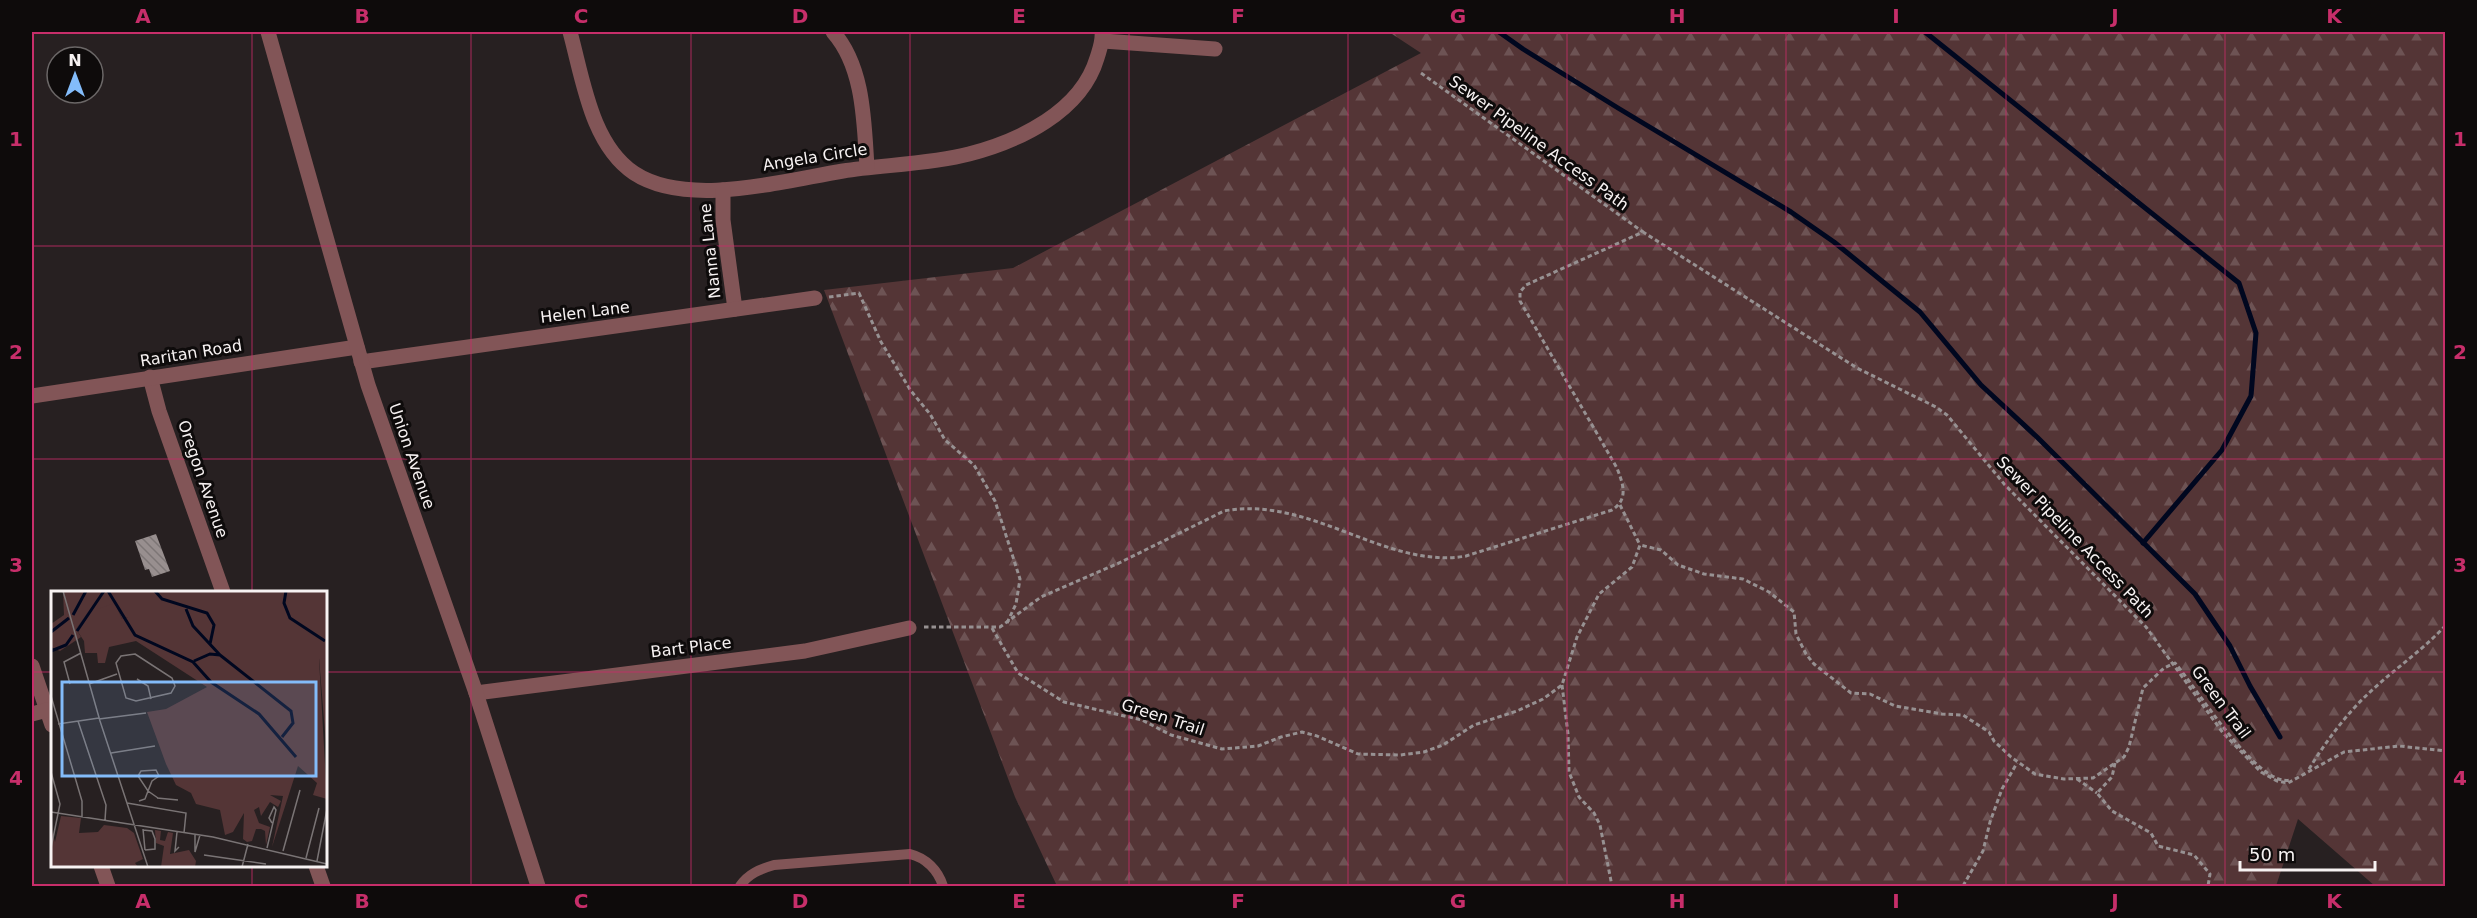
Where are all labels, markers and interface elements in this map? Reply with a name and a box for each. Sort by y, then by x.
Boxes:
text: A [135,4,151,28]
text: B [354,4,370,28]
text: C [574,4,588,28]
text: D [792,4,808,28]
text: E [1012,4,1026,28]
text: F [1231,4,1245,28]
text: G [1450,4,1466,28]
text: H [1669,4,1685,28]
text: I [1892,4,1900,28]
text: J [2109,4,2119,28]
text: K [2326,4,2343,28]
north arrow [45,45,105,105]
text: N [68,51,82,70]
street label: Sewer Pipeline Access Path [1446,71,1632,215]
text: 1 [9,127,23,151]
text: 1 [2453,127,2467,151]
street label: Angela Circle [761,139,869,175]
street label: Nanna Lane [696,202,724,300]
street label: Helen Lane [539,297,631,327]
street label: Raritan Road [139,336,243,370]
text: 2 [9,340,23,364]
text: 2 [2453,340,2467,364]
street label: Union Avenue [385,401,439,511]
street label: Oregon Avenue [174,418,232,540]
street label: Sewer Pipeline Access Path [1993,452,2157,622]
text: 3 [9,553,23,577]
text: 3 [2453,553,2467,577]
inset map [51,591,327,867]
street label: Bart Place [650,633,732,661]
street label: Green Trail [2187,662,2255,742]
street label: Green Trail [1119,695,1207,739]
text: 4 [9,766,23,790]
text: 4 [2453,766,2467,790]
scale bar [2240,834,2375,872]
text: 50 m [2249,844,2295,865]
text: A [135,889,151,913]
text: B [354,889,370,913]
text: C [574,889,588,913]
text: D [792,889,808,913]
text: E [1012,889,1026,913]
text: F [1231,889,1245,913]
text: G [1450,889,1466,913]
text: H [1669,889,1685,913]
text: I [1892,889,1900,913]
text: J [2109,889,2119,913]
text: K [2326,889,2343,913]

